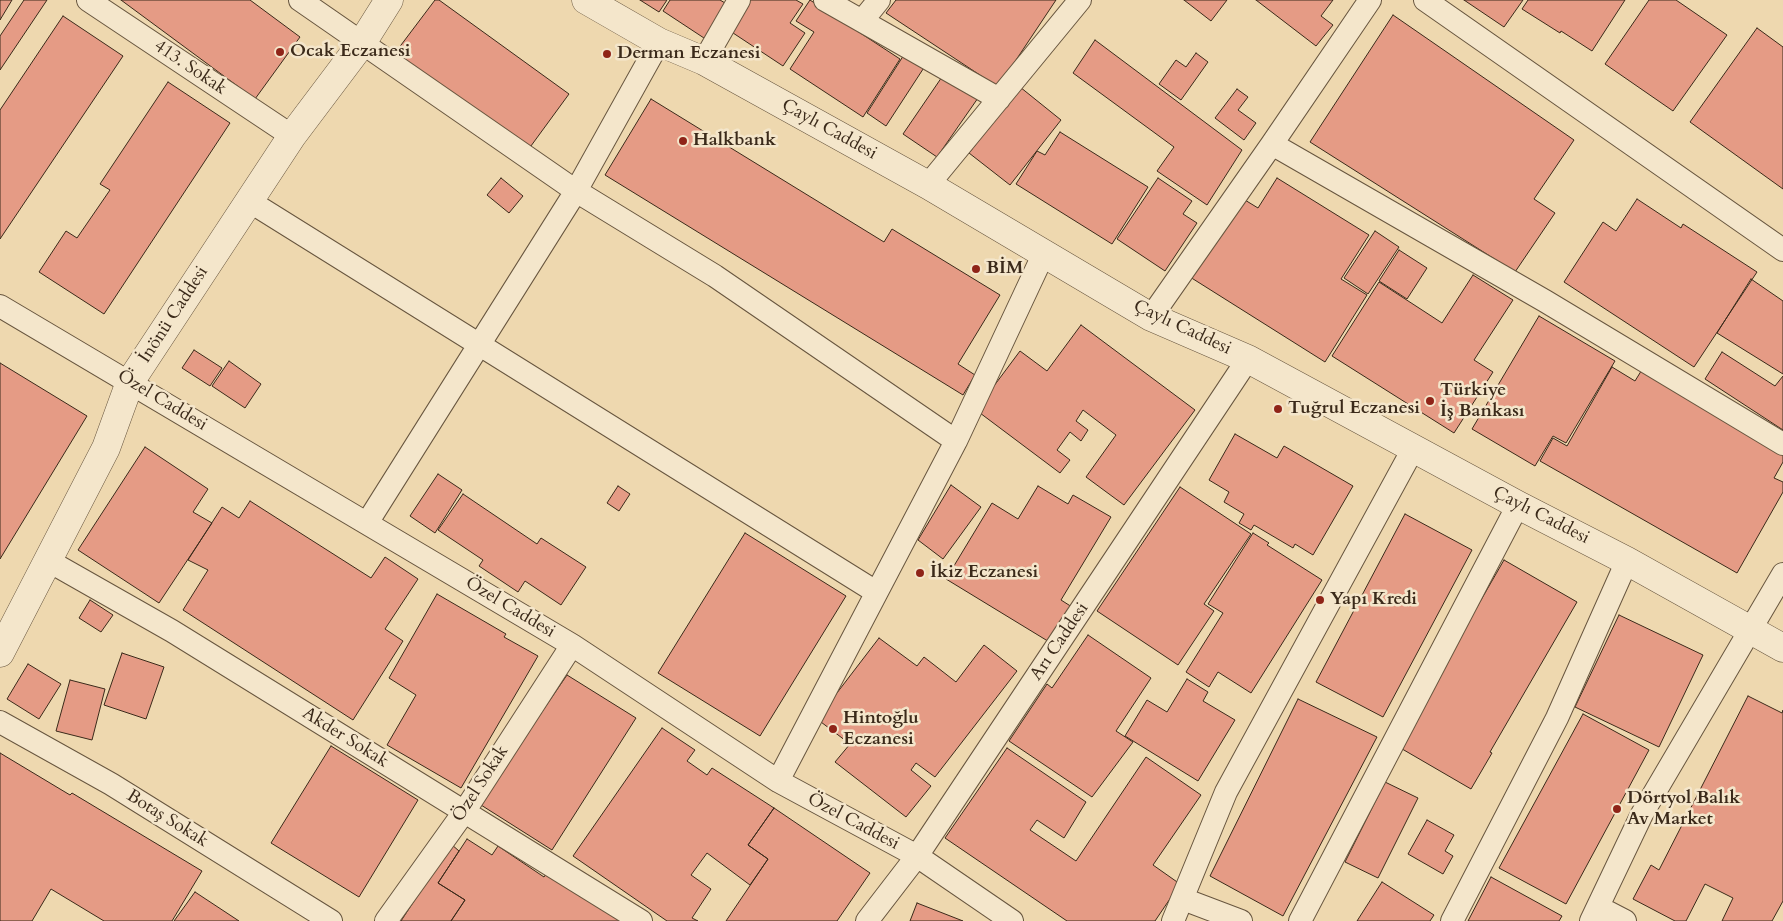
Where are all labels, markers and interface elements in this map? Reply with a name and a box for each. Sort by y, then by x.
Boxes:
street label: 413. Sokak [150,36,230,100]
place label: Ocak Eczanesi [290,41,411,63]
place label: Derman Eczanesi [617,43,761,65]
marker: Ocak Eczanesi [274,46,286,58]
marker: Derman Eczanesi [601,48,613,60]
street label: Çaylı Caddesi [778,95,880,165]
place label: Halkbank [693,130,776,152]
marker: Halkbank [677,135,689,147]
place label: BİM [986,258,1023,280]
street label: İnönü Caddesi [135,263,213,367]
marker: BİM [970,263,982,275]
street label: Çaylı Caddesi [1130,296,1234,360]
street label: Özel Caddesi [113,366,211,436]
place label: Türkiye İş Bankası [1440,380,1525,422]
marker: Türkiye İş Bankası [1424,395,1436,407]
place label: Tuğrul Eczanesi [1288,398,1420,420]
marker: Tuğrul Eczanesi [1272,403,1284,415]
street label: Çaylı Caddesi [1489,482,1593,550]
place label: İkiz Eczanesi [930,562,1038,584]
marker: İkiz Eczanesi [914,567,926,579]
street label: Özel Caddesi [461,573,559,643]
place label: Yapı Kredi [1330,589,1417,611]
marker: Yapı Kredi [1314,594,1326,606]
street label: Arı Caddesi [1026,599,1094,685]
street label: Akder Sokak [298,703,392,773]
place label: Hintoğlu Eczanesi [843,708,919,751]
marker: Hintoğlu Eczanesi [827,723,839,735]
street label: Özel Sokak [448,742,514,826]
street label: Botaş Sokak [122,785,212,853]
place label: Dörtyol Balık Av Market [1627,788,1740,831]
street label: Özel Caddesi [803,789,903,855]
marker: Dörtyol Balık Av Market [1611,803,1623,815]

